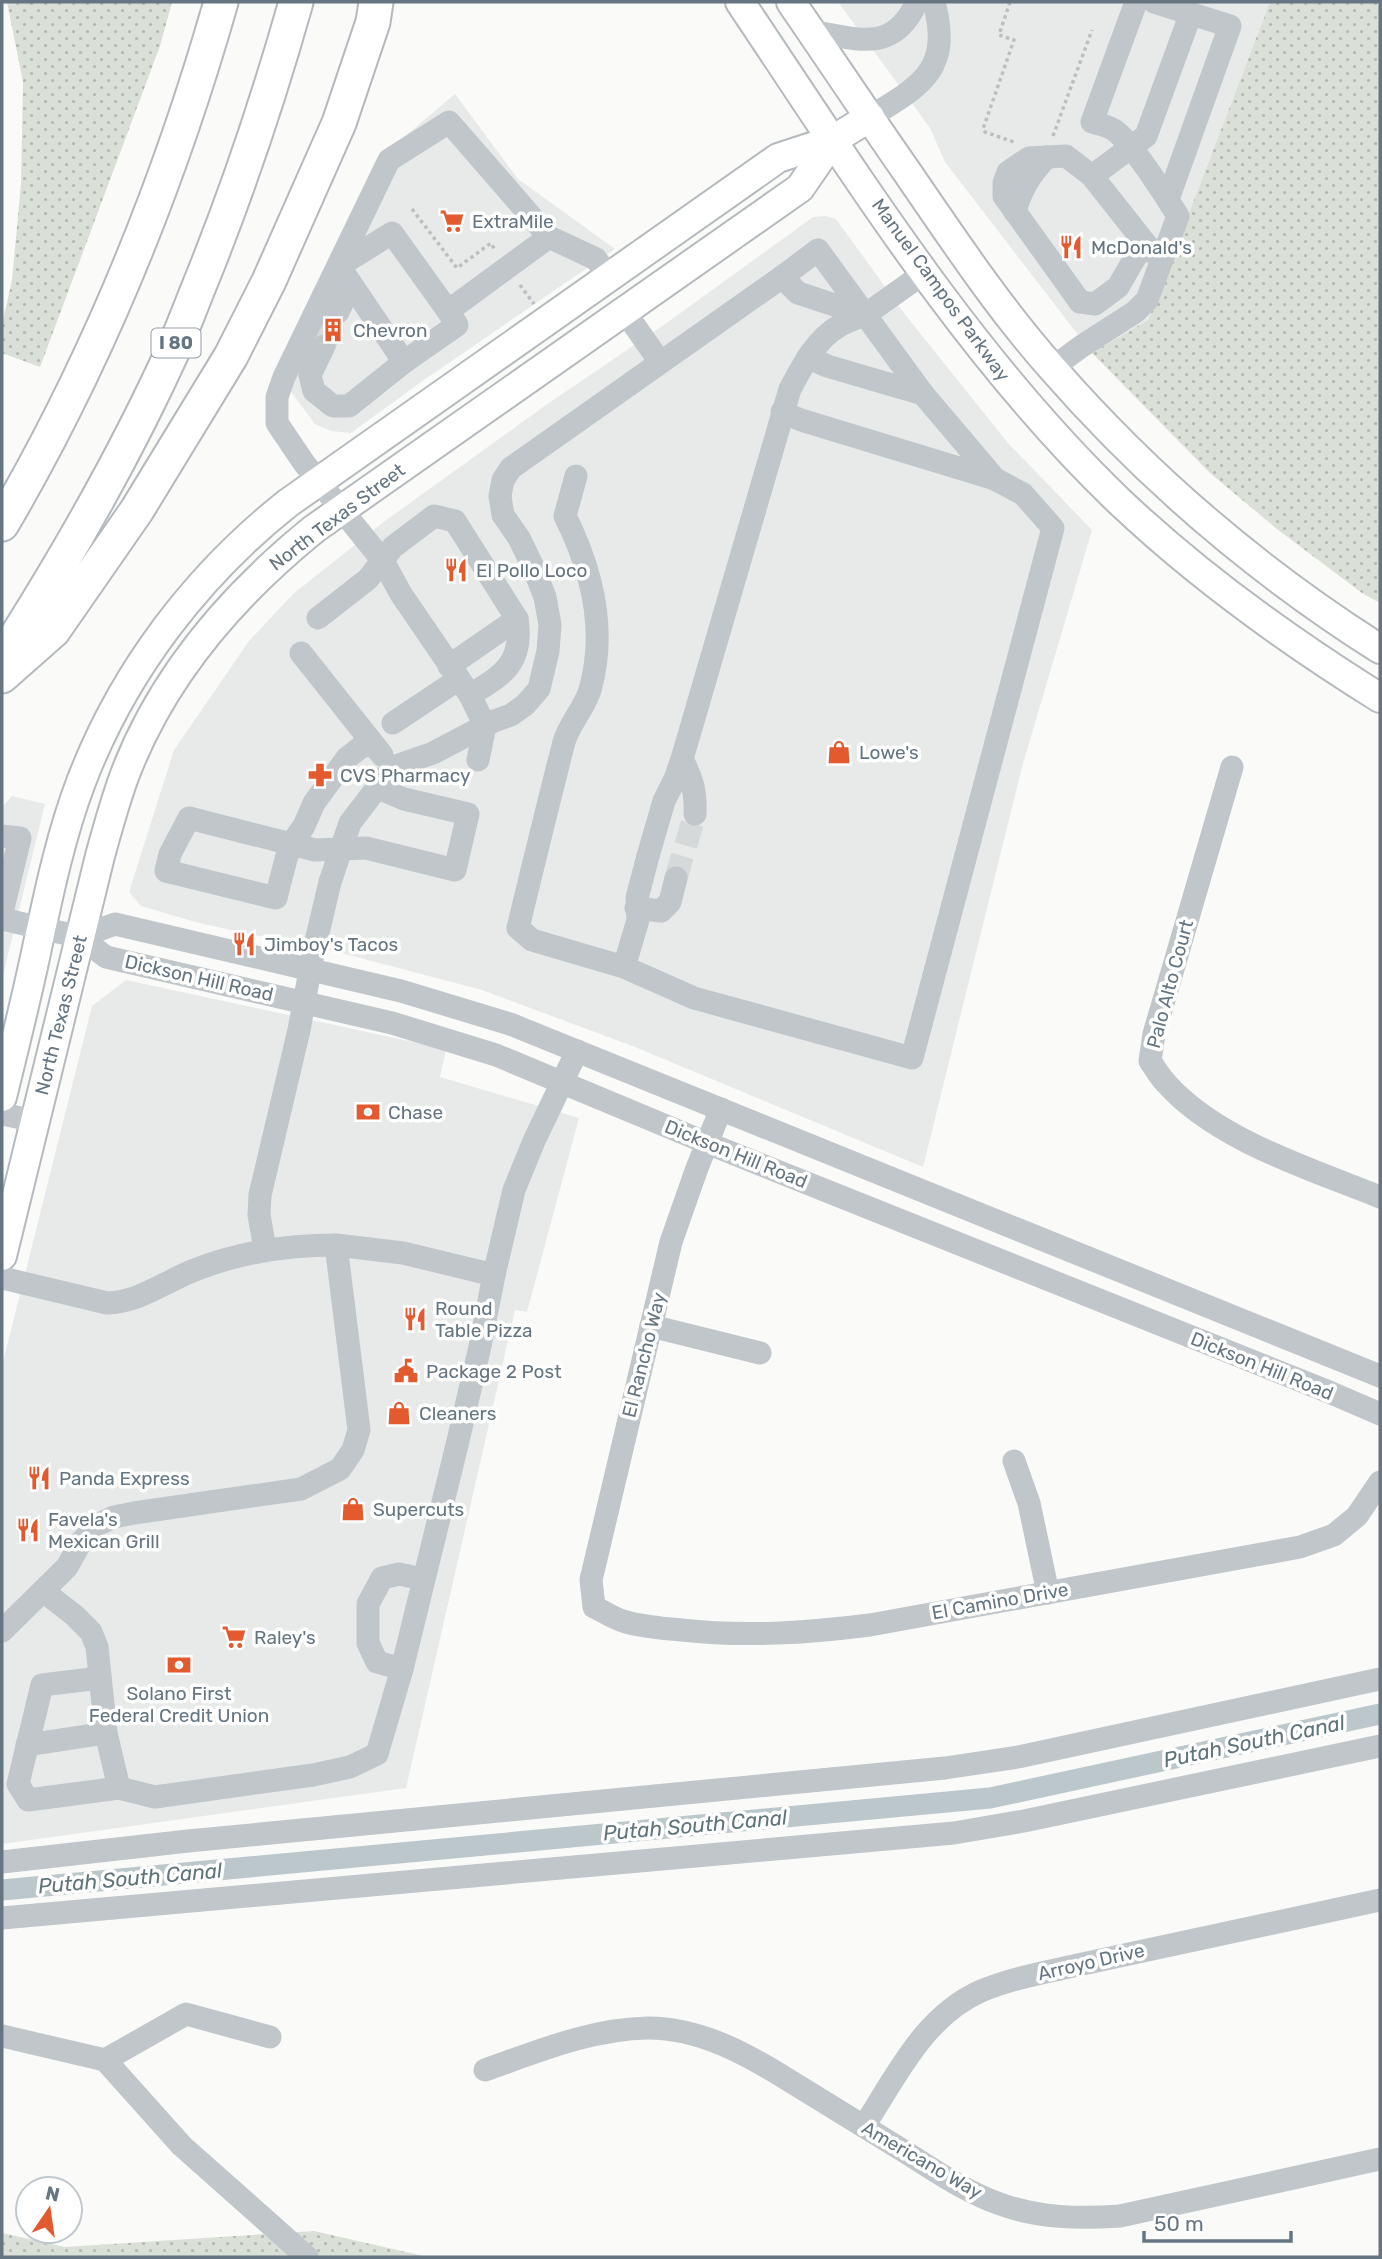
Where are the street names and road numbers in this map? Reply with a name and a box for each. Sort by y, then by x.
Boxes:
street label: Manuel Campos Parkway [867,194,1015,386]
road number: I 80 [152,328,200,358]
street label: North Texas Street [265,458,410,576]
street label: Palo Alto Court [1142,917,1198,1051]
street label: North Texas Street [30,932,92,1097]
street label: Dickson Hill Road [123,950,275,1006]
street label: Dickson Hill Road [661,1115,811,1193]
street label: El Rancho Way [617,1290,671,1420]
street label: Dickson Hill Road [1187,1327,1337,1405]
street label: El Camino Drive [930,1578,1070,1624]
street label: Arroyo Drive [1035,1939,1147,1985]
street label: Americano Way [858,2116,986,2204]

